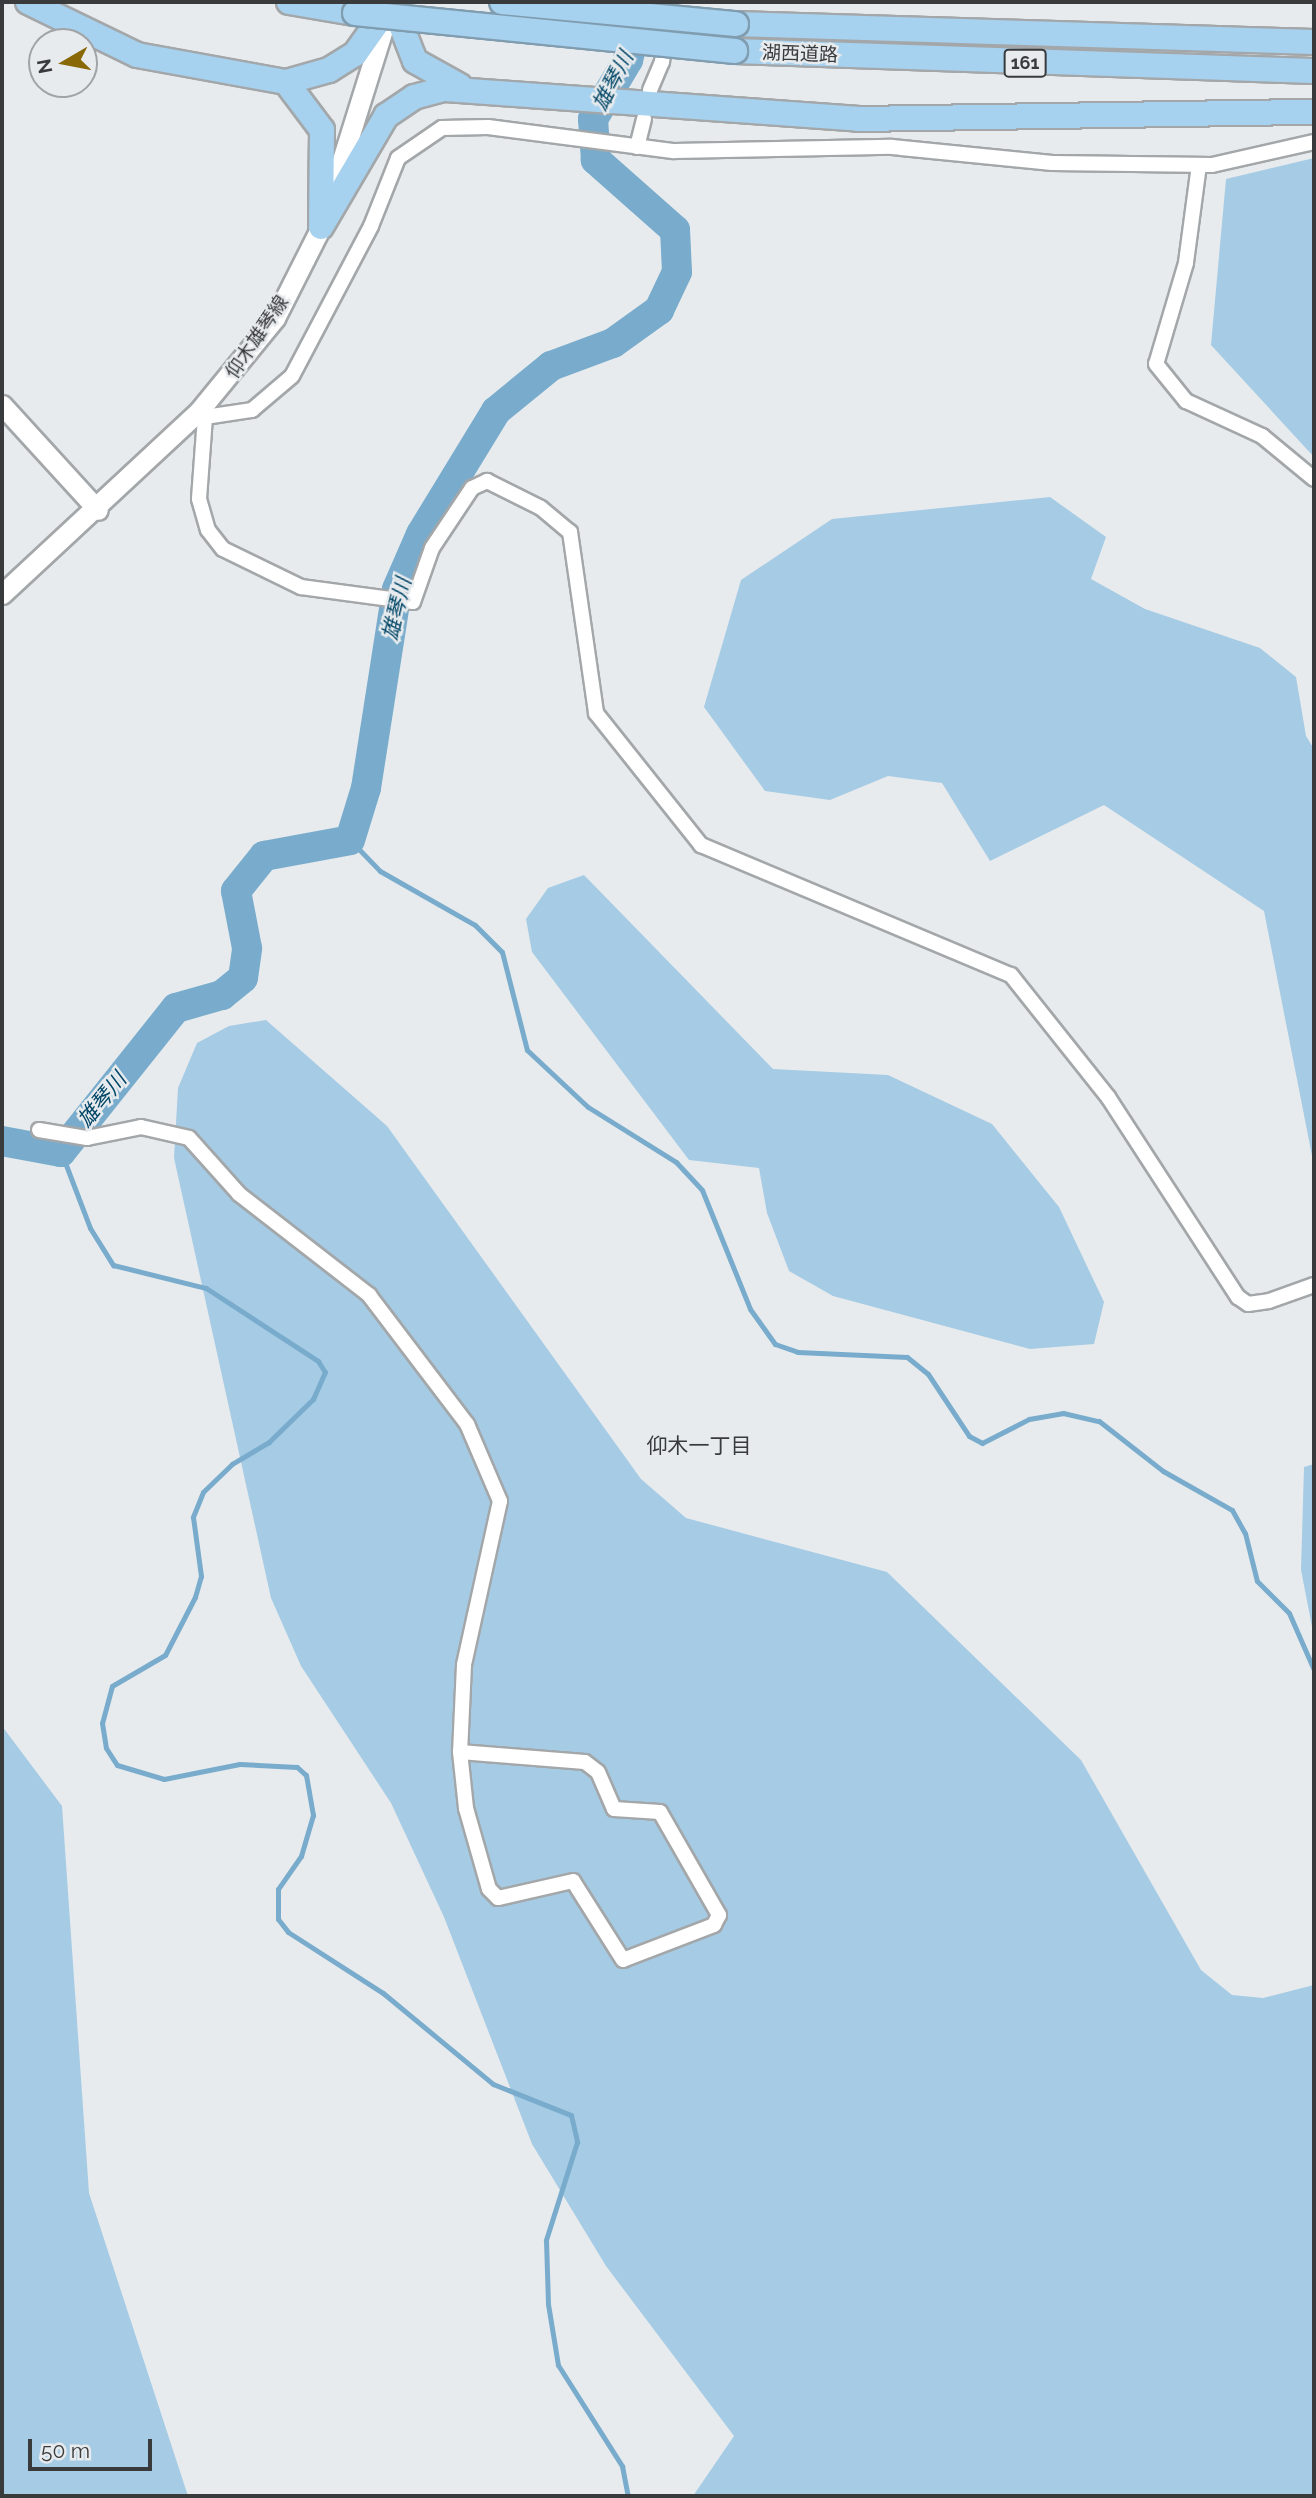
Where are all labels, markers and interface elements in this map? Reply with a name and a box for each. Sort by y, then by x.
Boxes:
north arrow [28,28,98,98]
street label: 湖西道路 [762,41,838,67]
water label: 雄琴川 [587,47,639,115]
road number: 161 [1002,48,1048,78]
text: N [32,57,56,75]
street label: 仰木雄琴線 [221,291,293,383]
water label: 雄琴川 [378,575,416,643]
water label: 雄琴川 [72,1068,132,1132]
district label: 仰木一丁目 [647,1433,751,1459]
scale bar [32,2424,156,2468]
text: 50 m [41,2438,90,2463]

